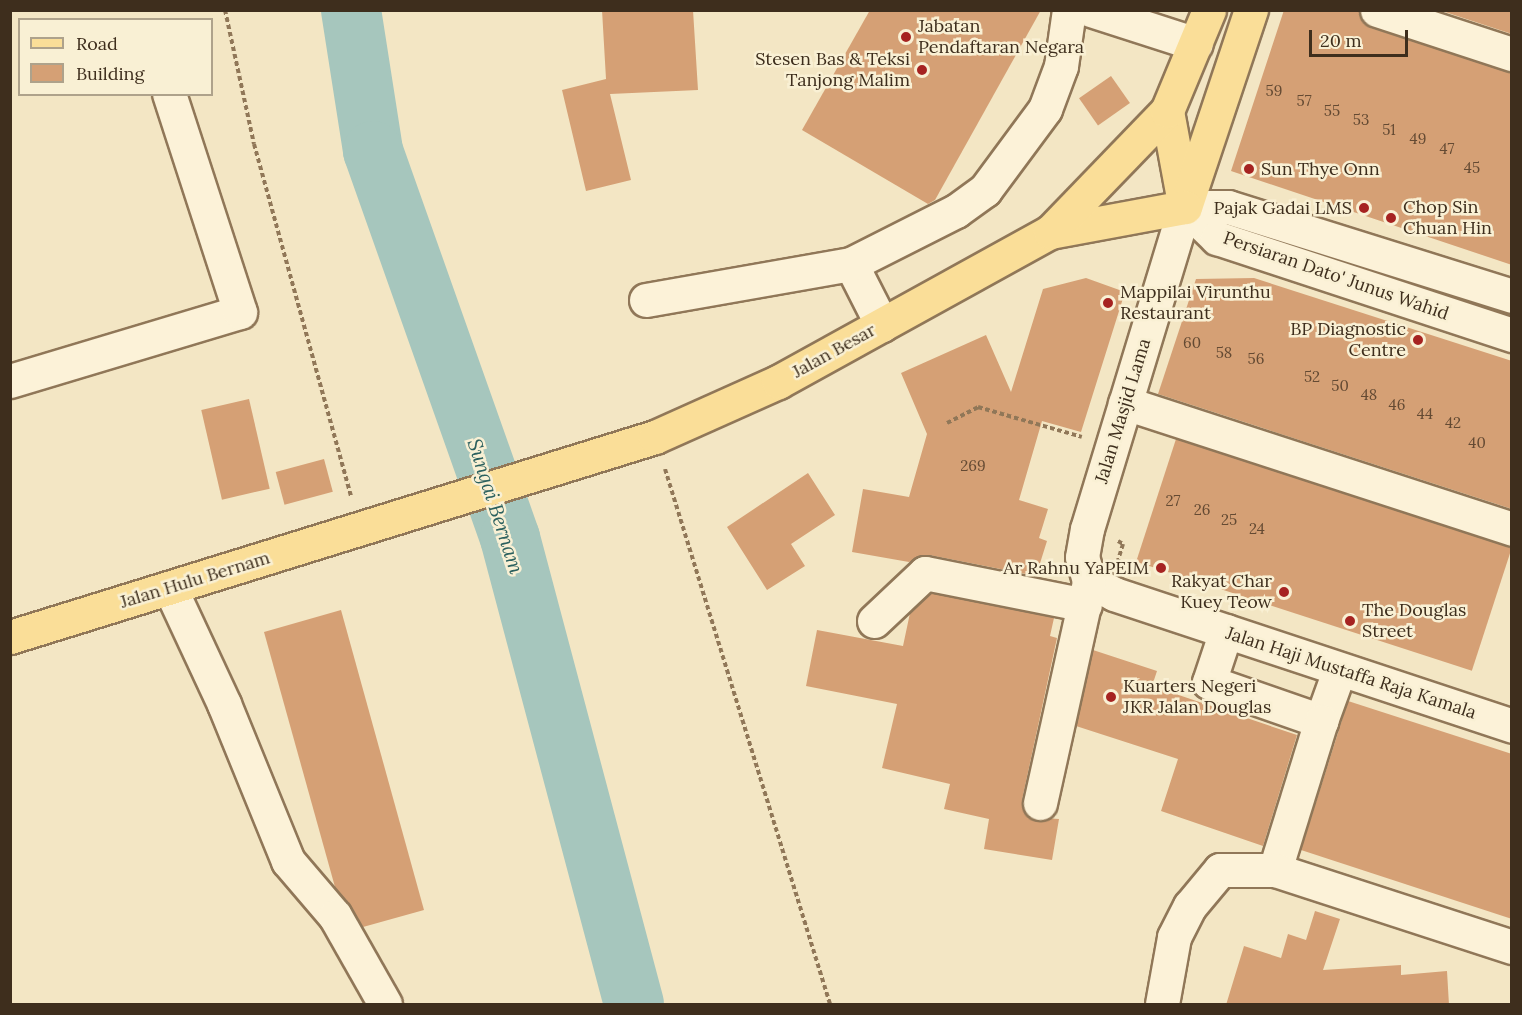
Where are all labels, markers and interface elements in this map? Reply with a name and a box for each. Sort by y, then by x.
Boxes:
place label: Jabatan Pendaftaran Negara [918,16,1084,58]
legend [18,18,213,96]
scale bar [1312,18,1411,56]
text: 20 m [1320,29,1362,52]
marker: Jabatan Pendaftaran Negara [899,30,913,44]
text: Road [76,32,118,55]
place label: Stesen Bas & Teksi Tanjong Malim [755,49,910,92]
text: Building [76,62,144,85]
marker: Stesen Bas & Teksi Tanjong Malim [915,63,929,77]
house number: 59 [1266,82,1282,100]
house number: 57 [1296,92,1312,110]
house number: 55 [1324,102,1340,120]
house number: 53 [1353,111,1369,129]
house number: 51 [1382,121,1396,139]
house number: 49 [1410,130,1426,148]
house number: 47 [1439,140,1455,158]
place label: Sun Thye Onn [1261,158,1380,180]
house number: 45 [1464,159,1480,177]
marker: Sun Thye Onn [1242,162,1256,176]
place label: Pajak Gadai LMS [1214,197,1352,219]
place label: Chop Sin Chuan Hin [1403,197,1492,240]
marker: Pajak Gadai LMS [1357,201,1371,215]
marker: Chop Sin Chuan Hin [1384,211,1398,225]
street label: Persiaran Dato' Junus Wahid [1220,227,1452,325]
place label: Mappilai Virunthu Restaurant [1120,282,1271,324]
marker: Mappilai Virunthu Restaurant [1101,296,1115,310]
street label: Jalan Besar [789,319,879,383]
place label: BP Diagnostic Centre [1290,319,1406,362]
marker: BP Diagnostic Centre [1411,333,1425,347]
house number: 60 [1183,334,1201,352]
street label: Jalan Masjid Lama [1091,336,1155,486]
house number: 58 [1216,344,1232,362]
house number: 56 [1248,350,1264,368]
house number: 52 [1304,368,1320,386]
house number: 50 [1331,377,1349,395]
house number: 48 [1361,386,1377,404]
house number: 46 [1389,396,1405,414]
house number: 44 [1417,405,1433,423]
house number: 42 [1445,414,1461,432]
house number: 40 [1468,434,1486,452]
water label: Sungai Bernam [463,436,529,576]
house number: 269 [960,457,986,475]
house number: 27 [1166,492,1180,510]
house number: 26 [1194,501,1210,519]
house number: 25 [1221,511,1237,529]
house number: 24 [1249,520,1265,538]
street label: Jalan Hulu Bernam [118,547,272,613]
place label: Ar Rahnu YaPEIM [1003,557,1149,579]
marker: Ar Rahnu YaPEIM [1154,561,1168,575]
place label: Rakyat Char Kuey Teow [1171,571,1272,614]
marker: Rakyat Char Kuey Teow [1277,585,1291,599]
place label: The Douglas Street [1362,600,1466,642]
marker: The Douglas Street [1343,614,1357,628]
street label: Jalan Haji Mustaffa Raja Kamala [1223,622,1479,724]
place label: Kuarters Negeri JKR Jalan Douglas [1123,676,1271,718]
marker: Kuarters Negeri JKR Jalan Douglas [1104,690,1118,704]

